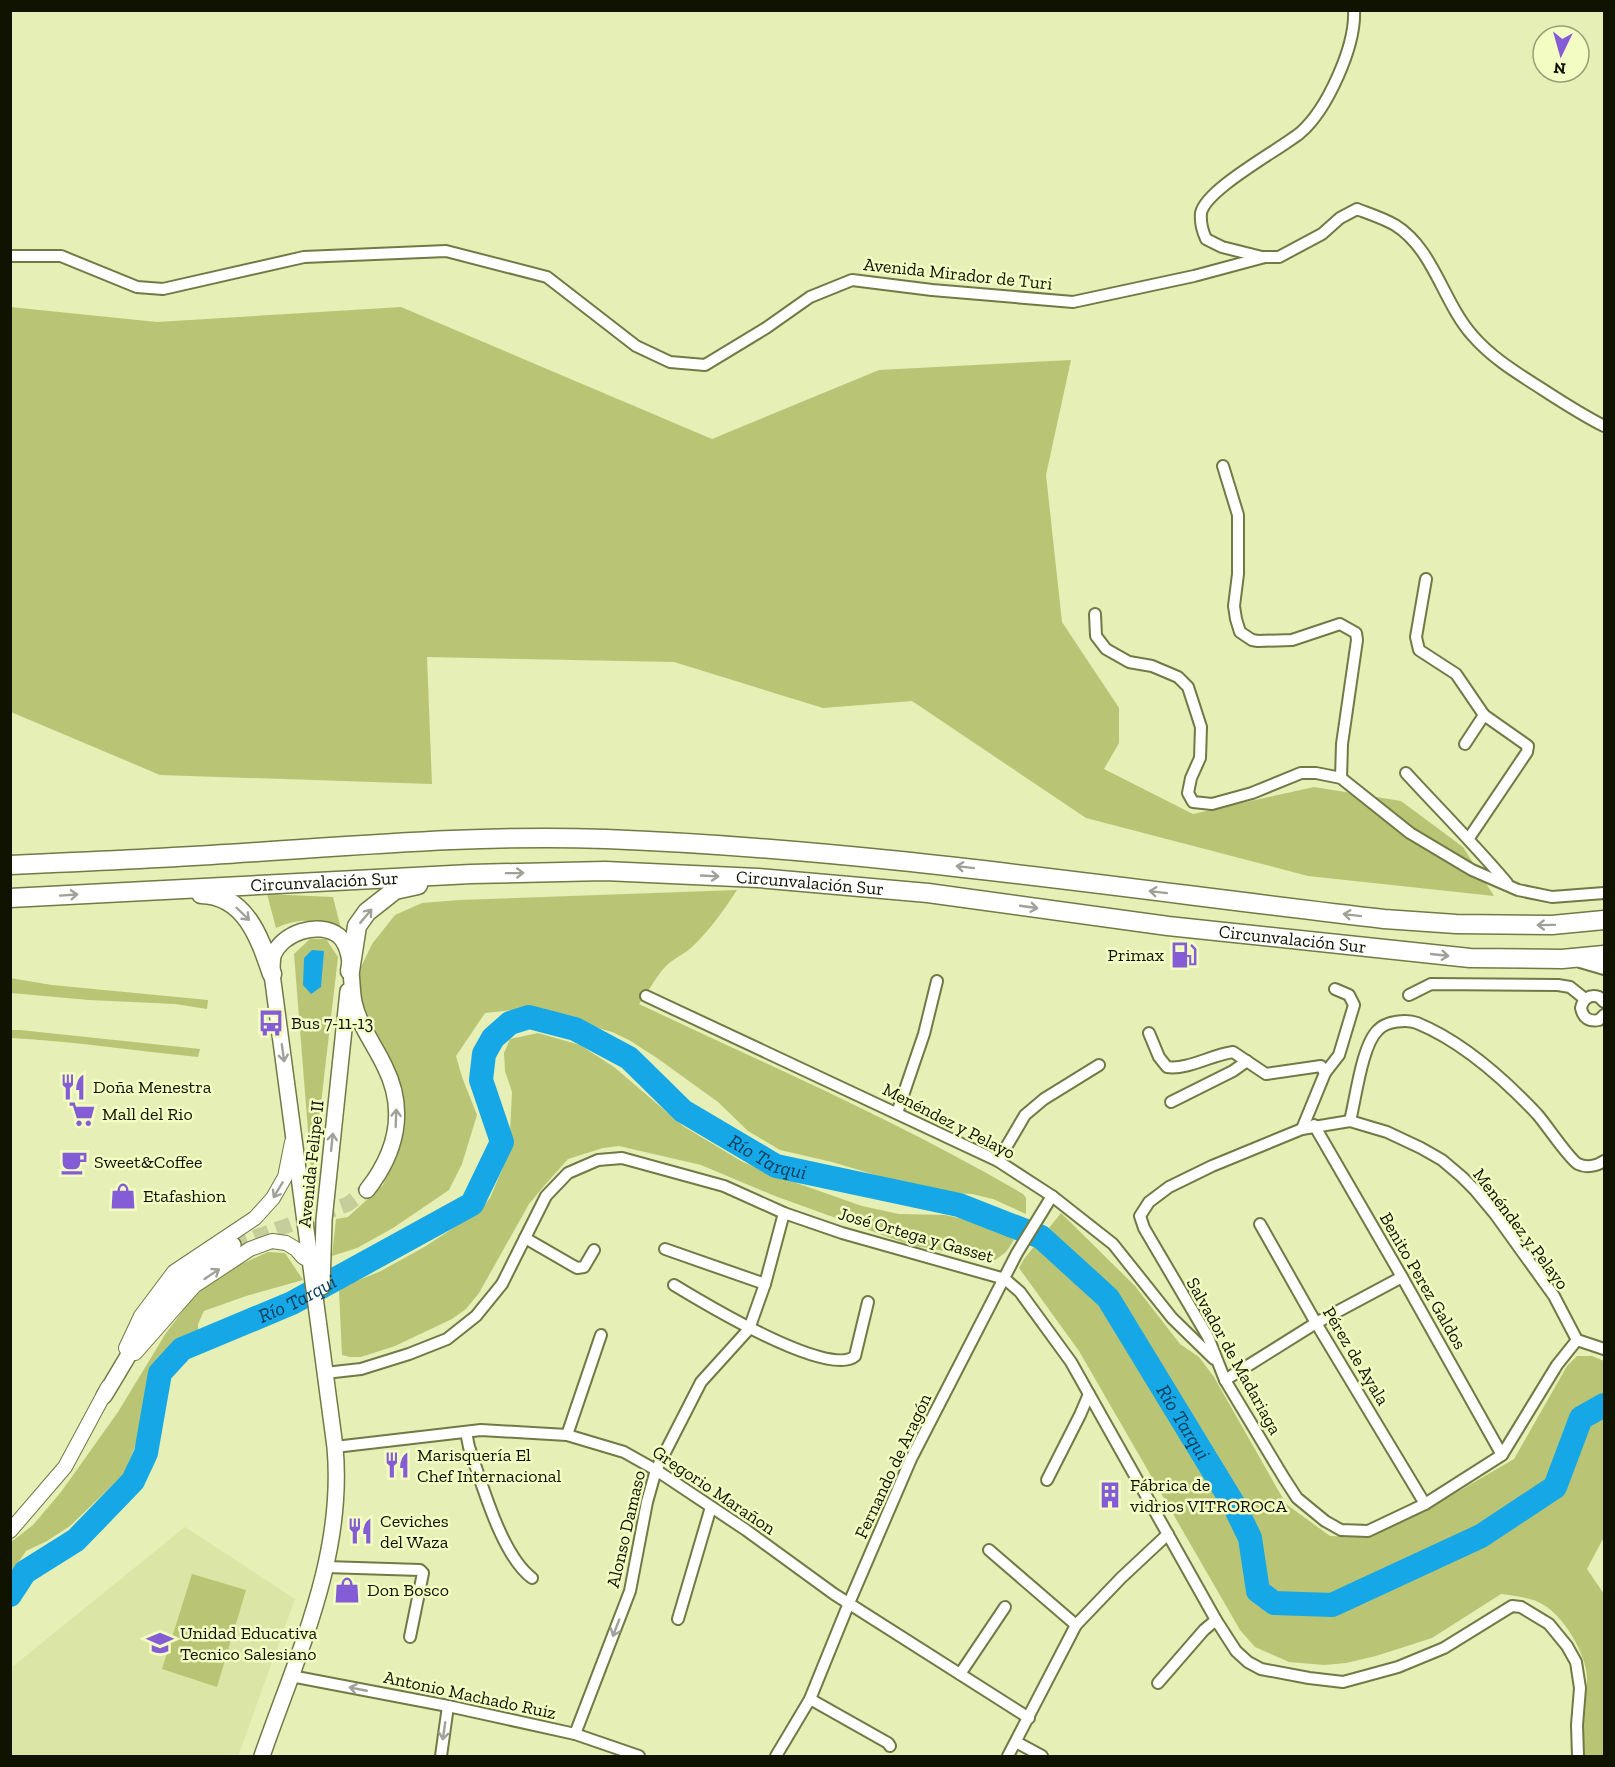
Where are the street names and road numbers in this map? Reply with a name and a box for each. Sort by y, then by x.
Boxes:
street label: Avenida Mirador de Turi [862,253,1054,295]
street label: Circunvalación Sur [736,866,885,900]
street label: Circunvalación Sur [250,867,399,896]
street label: Circunvalación Sur [1218,920,1367,958]
street label: Menéndez y Pelayo [879,1078,1019,1164]
street label: Avenida Felipe II [293,1099,329,1229]
street label: Menéndez y Pelayo [1468,1164,1574,1294]
street label: José Ortega y Gasset [836,1202,996,1268]
street label: Benito Perez Galdos [1375,1209,1471,1353]
street label: Salvador de Madariaga [1182,1274,1287,1439]
street label: Pérez de Ayala [1318,1303,1394,1409]
street label: Fernando de Aragón [850,1389,937,1542]
street label: Gregorio Marañon [648,1441,780,1540]
street label: Alonso Damaso [602,1468,650,1590]
street label: Antonio Machado Ruiz [382,1666,558,1724]

